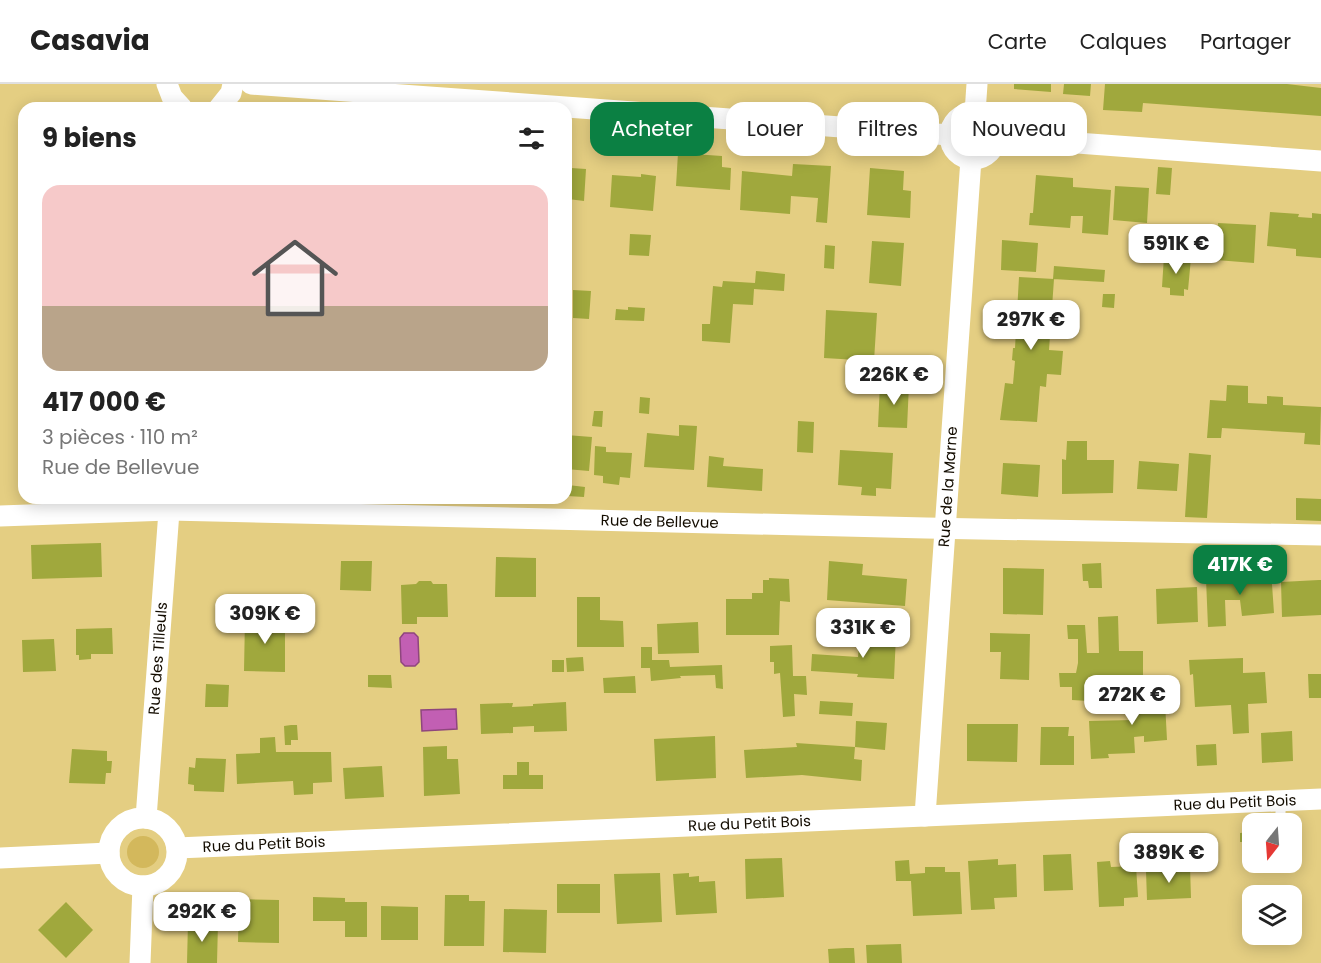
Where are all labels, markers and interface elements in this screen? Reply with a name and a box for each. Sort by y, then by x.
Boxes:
text: Casavia [30,21,150,60]
text: Carte [988,27,1047,56]
text: Calques [1080,27,1167,56]
text: Partager [1200,27,1291,56]
chip: Acheter [590,102,714,156]
chip: Louer [726,102,825,156]
chip: Filtres [837,102,939,156]
chip: Nouveau [951,102,1087,156]
text: 9 biens [42,120,137,156]
icon: filters [515,122,548,155]
icon: home [241,224,349,332]
pin: 591K € [1127,224,1225,275]
text: 591K € [1143,229,1209,257]
pin: 297K € [982,300,1080,351]
text: 297K € [997,305,1065,333]
pin: 226K € [845,355,943,406]
text: 226K € [859,360,929,388]
text: 417 000 € [42,384,166,420]
text: 3 pièces · 110 m² [42,423,198,451]
street label: Rue de la Marne [933,426,962,548]
text: Rue de Bellevue [42,453,199,481]
street label: Rue de Bellevue [600,509,719,533]
pin: 417K € [1191,545,1289,596]
text: 417K € [1207,550,1273,578]
pin: 309K € [216,594,314,645]
text: 309K € [229,599,301,627]
street label: Rue des Tilleuls [143,601,172,716]
pin: 331K € [814,608,912,659]
text: 331K € [830,613,896,641]
pin: 272K € [1083,675,1181,726]
text: 272K € [1098,680,1166,708]
street label: Rue du Petit Bois [1173,789,1297,815]
street label: Rue du Petit Bois [688,810,811,836]
north arrow [1242,813,1302,873]
map controls [1242,813,1302,945]
street label: Rue du Petit Bois [202,831,326,857]
pin: 389K € [1120,833,1218,884]
text: 389K € [1133,838,1205,866]
button: layers [1242,885,1302,945]
pin: 292K € [153,892,251,943]
text: 292K € [167,897,237,925]

